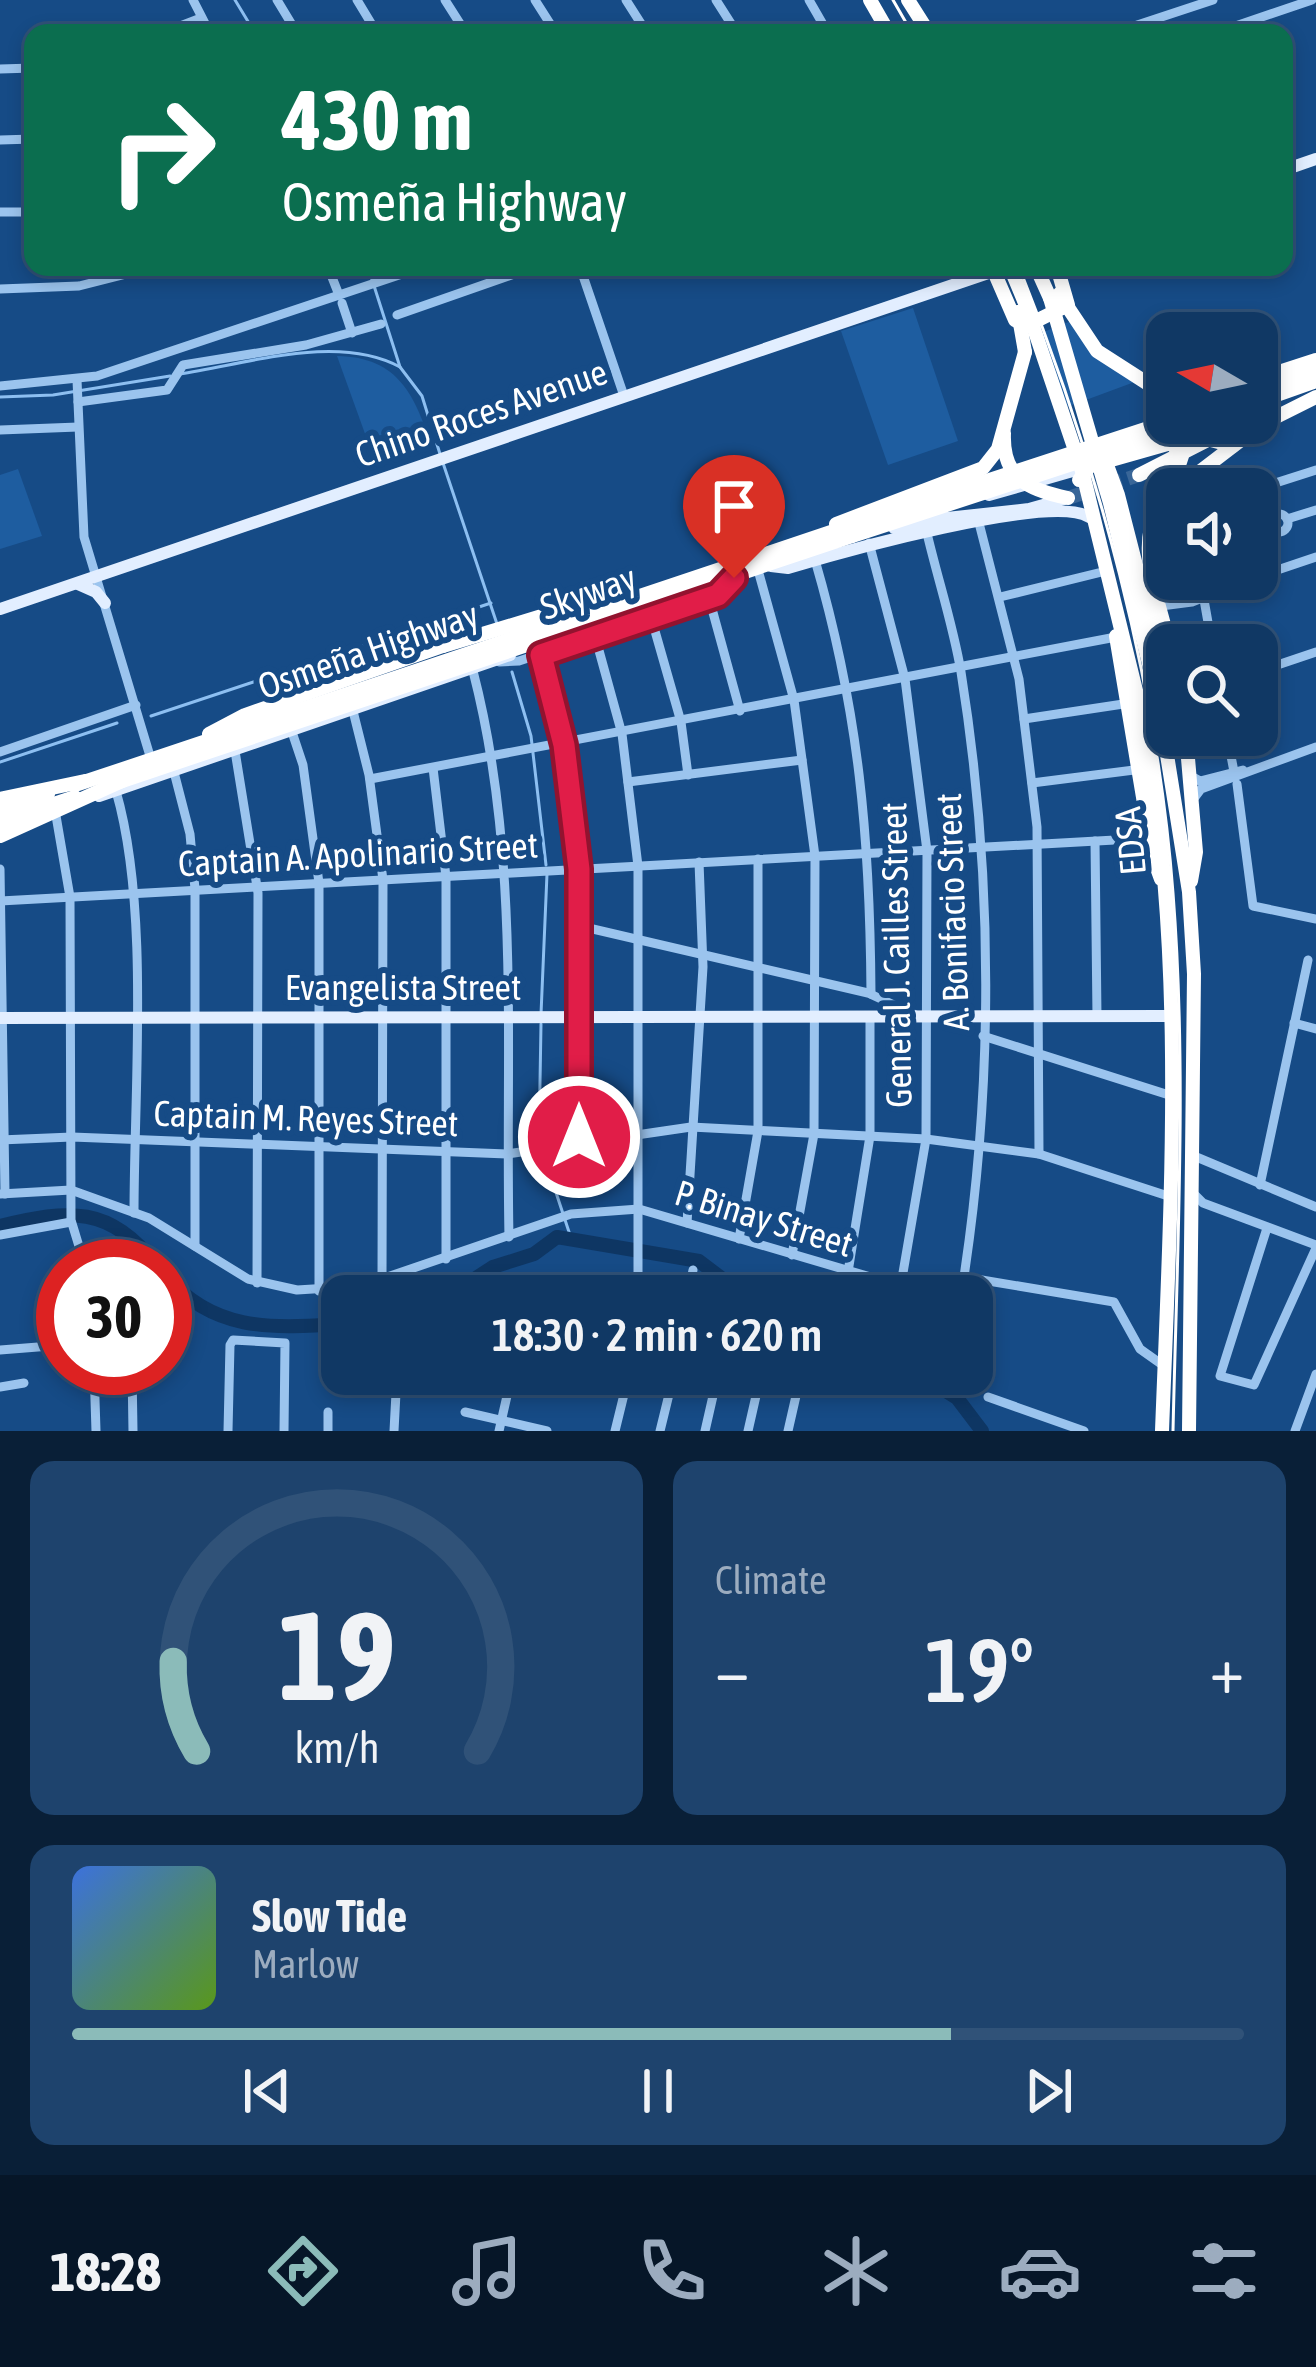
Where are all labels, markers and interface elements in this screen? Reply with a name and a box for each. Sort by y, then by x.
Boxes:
icon: right [84,72,240,228]
text: 430 m [282,72,472,168]
text: Osmeña Highway [282,171,627,232]
north arrow [1146,312,1278,444]
map controls [1146,312,1278,756]
street label: Chino Roces Avenue [350,350,612,476]
pin [683,455,785,578]
button: sound [1146,468,1278,600]
icon: arrive [701,473,767,539]
street label: Skyway [535,556,641,628]
street label: Osmeña Highway [252,593,484,707]
button: search [1146,624,1278,756]
street label: A. Bonifacio Street [927,792,977,1032]
street label: General J. Cailles Street [872,802,920,1108]
street label: EDSA [1106,805,1154,877]
street label: Captain A. Apolinario Street [177,824,539,884]
street label: Evangelista Street [285,966,521,1008]
position arrow [516,1074,642,1200]
street label: Captain M. Reyes Street [153,1092,459,1144]
street label: P. Binay Street [670,1171,858,1265]
speed limit sign: 30 [36,1239,192,1395]
text: 18:30 · 2 min · 620 m [492,1309,822,1361]
text: Climate [715,1558,827,1602]
text: 19 [278,1583,395,1726]
text: 19° [925,1618,1034,1721]
text: − [715,1631,749,1707]
text: + [1210,1631,1244,1707]
text: km/h [294,1723,379,1772]
text: Slow Tide [252,1890,407,1942]
text: Marlow [252,1942,359,1986]
icon: previous [234,2058,300,2124]
icon: pause [625,2058,691,2124]
icon: next [1016,2058,1082,2124]
icon: directions [261,2229,345,2313]
icon: music [445,2229,529,2313]
icon: phone [630,2229,714,2313]
icon: climate [814,2229,898,2313]
icon: car [998,2229,1082,2313]
icon: filters [1182,2229,1266,2313]
text: 18:28 [50,2241,161,2302]

